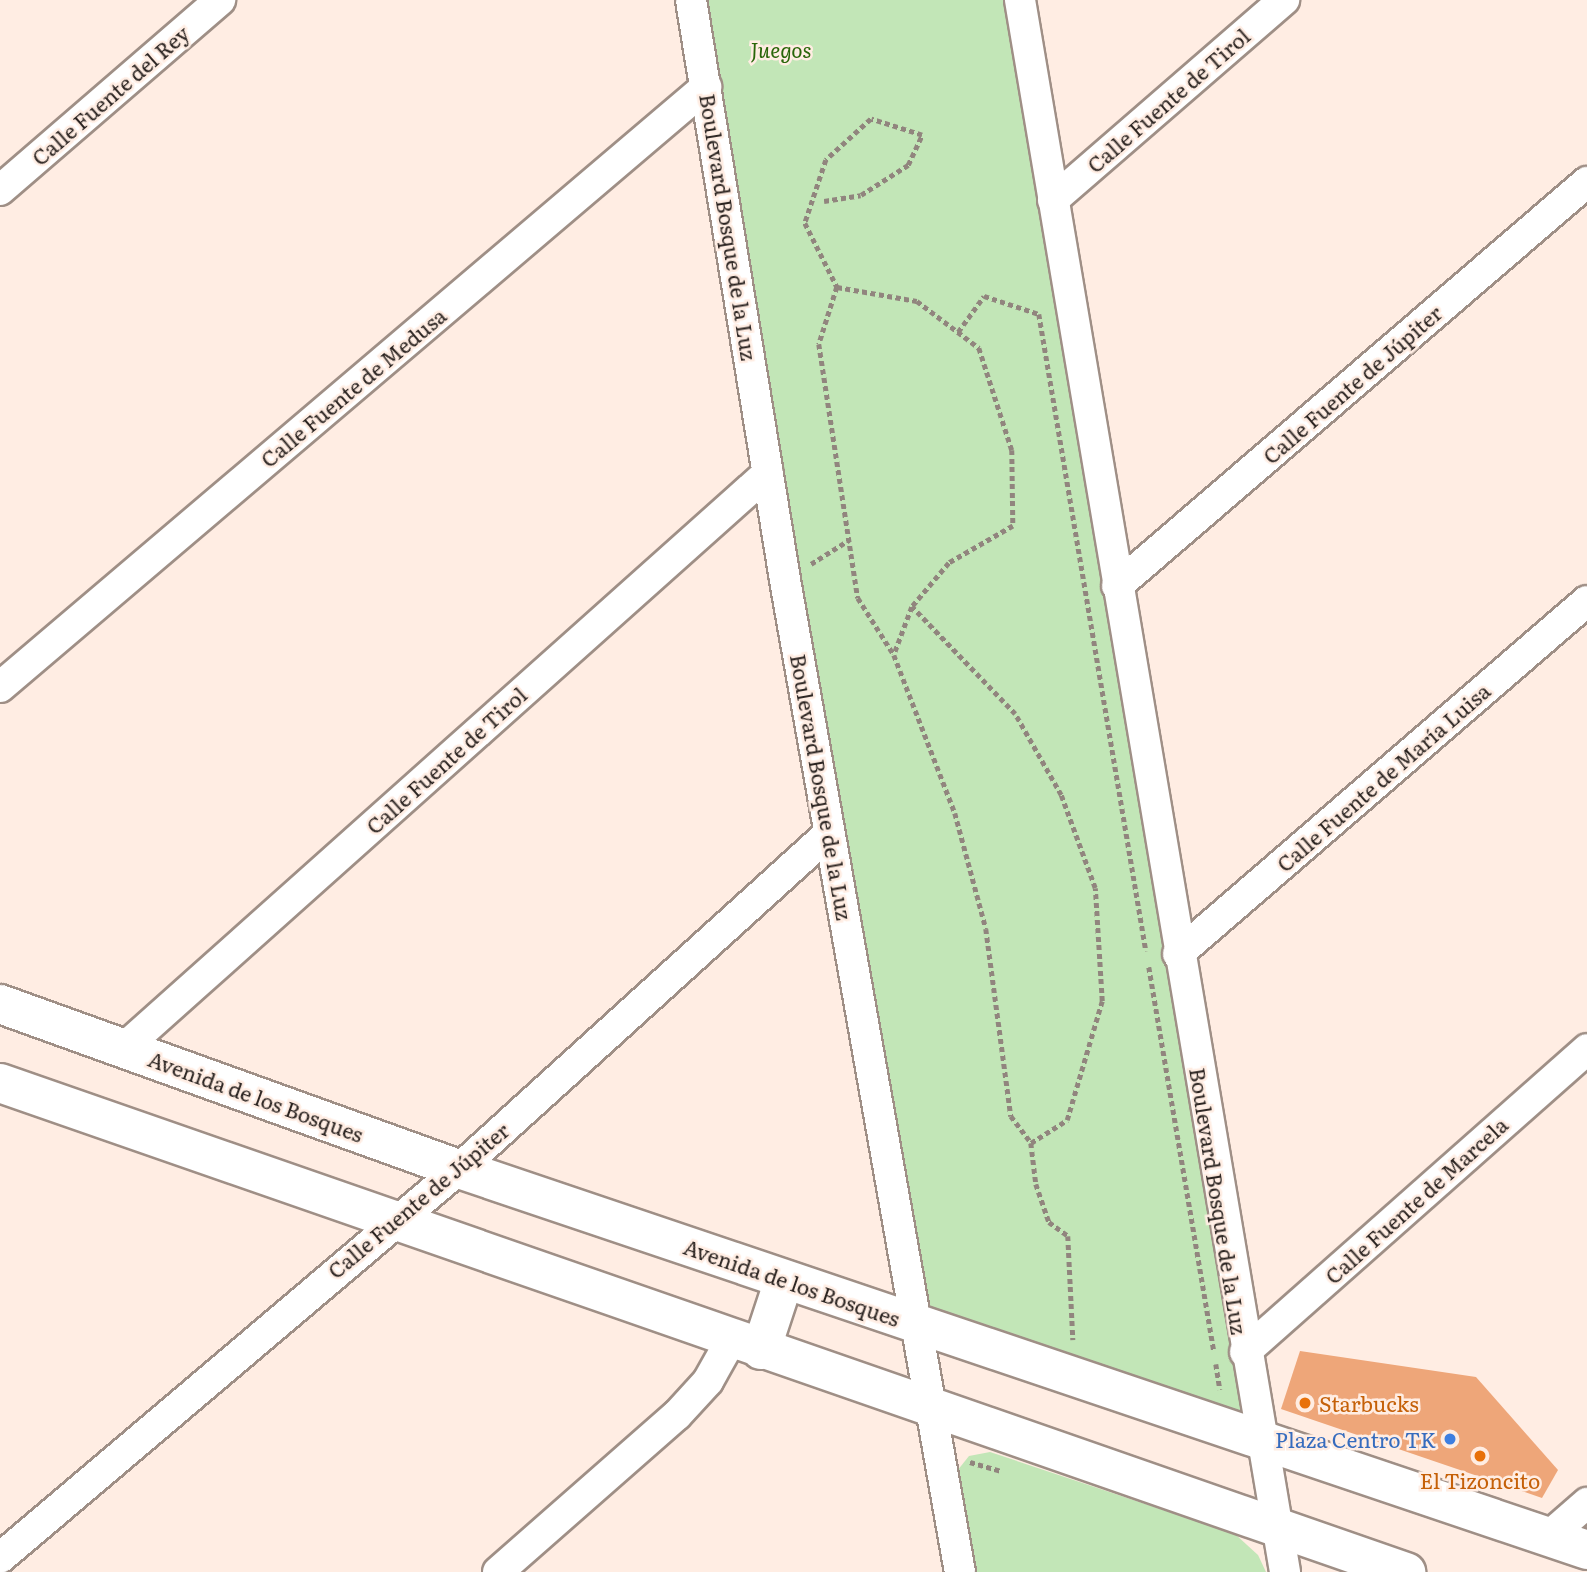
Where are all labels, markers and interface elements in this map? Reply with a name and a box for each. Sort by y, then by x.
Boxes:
street label: Calle Fuente del Rey [26,20,194,170]
street label: Calle Fuente de Tirol [1082,23,1254,177]
park label: Juegos [751,36,811,62]
street label: Boulevard Bosque de la Luz [695,92,763,362]
street label: Calle Fuente de Júpiter [1258,300,1446,468]
street label: Calle Fuente de Medusa [255,302,451,472]
street label: Boulevard Bosque de la Luz [786,652,858,922]
street label: Calle Fuente de María Luisa [1271,678,1495,876]
street label: Calle Fuente de Tirol [361,681,531,839]
street label: Avenida de los Bosques [145,1045,367,1147]
street label: Boulevard Bosque de la Luz [1185,1066,1253,1336]
street label: Calle Fuente de Marcela [1320,1112,1512,1288]
street label: Calle Fuente de Júpiter [322,1117,514,1283]
street label: Avenida de los Bosques [681,1233,903,1331]
place label: Starbucks [1319,1390,1419,1416]
marker: Starbucks [1297,1395,1313,1411]
place label: Plaza Centro TK [1275,1426,1436,1452]
marker: Plaza Centro TK [1442,1431,1458,1447]
marker: El Tizoncito [1472,1448,1488,1464]
place label: El Tizoncito [1420,1467,1540,1493]

